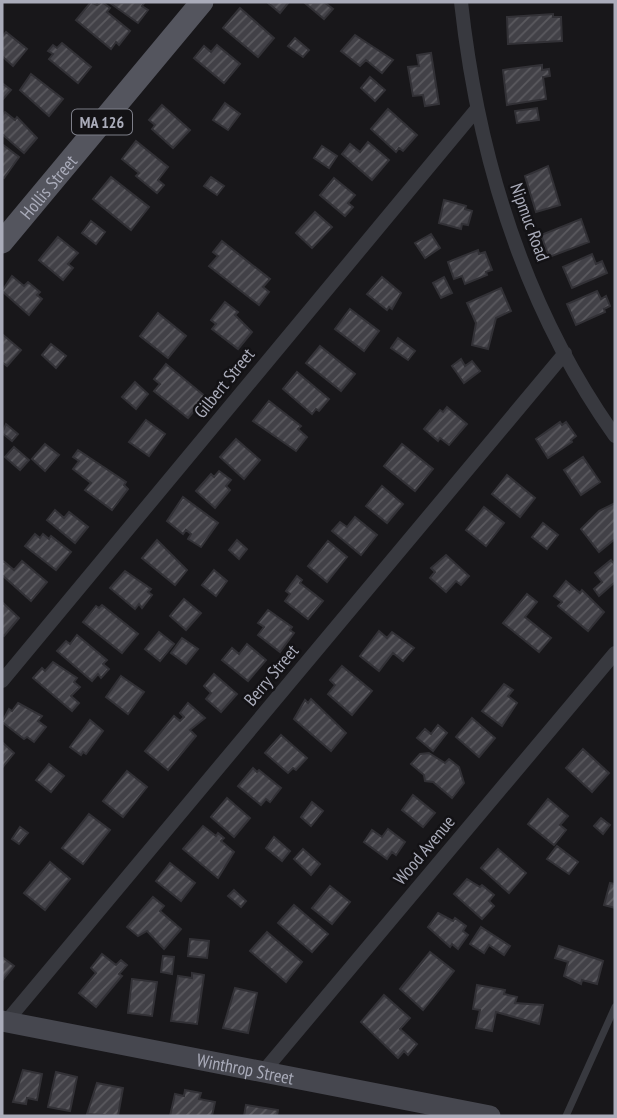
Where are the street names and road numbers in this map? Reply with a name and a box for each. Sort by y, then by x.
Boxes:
road number: MA 126 [72,110,132,134]
street label: Hollis Street [15,150,82,224]
street label: Nipmuc Road [505,180,555,264]
street label: Gilbert Street [189,343,259,423]
street label: Berry Street [239,640,303,710]
street label: Wood Avenue [388,811,460,889]
street label: Winthrop Street [195,1048,296,1089]

